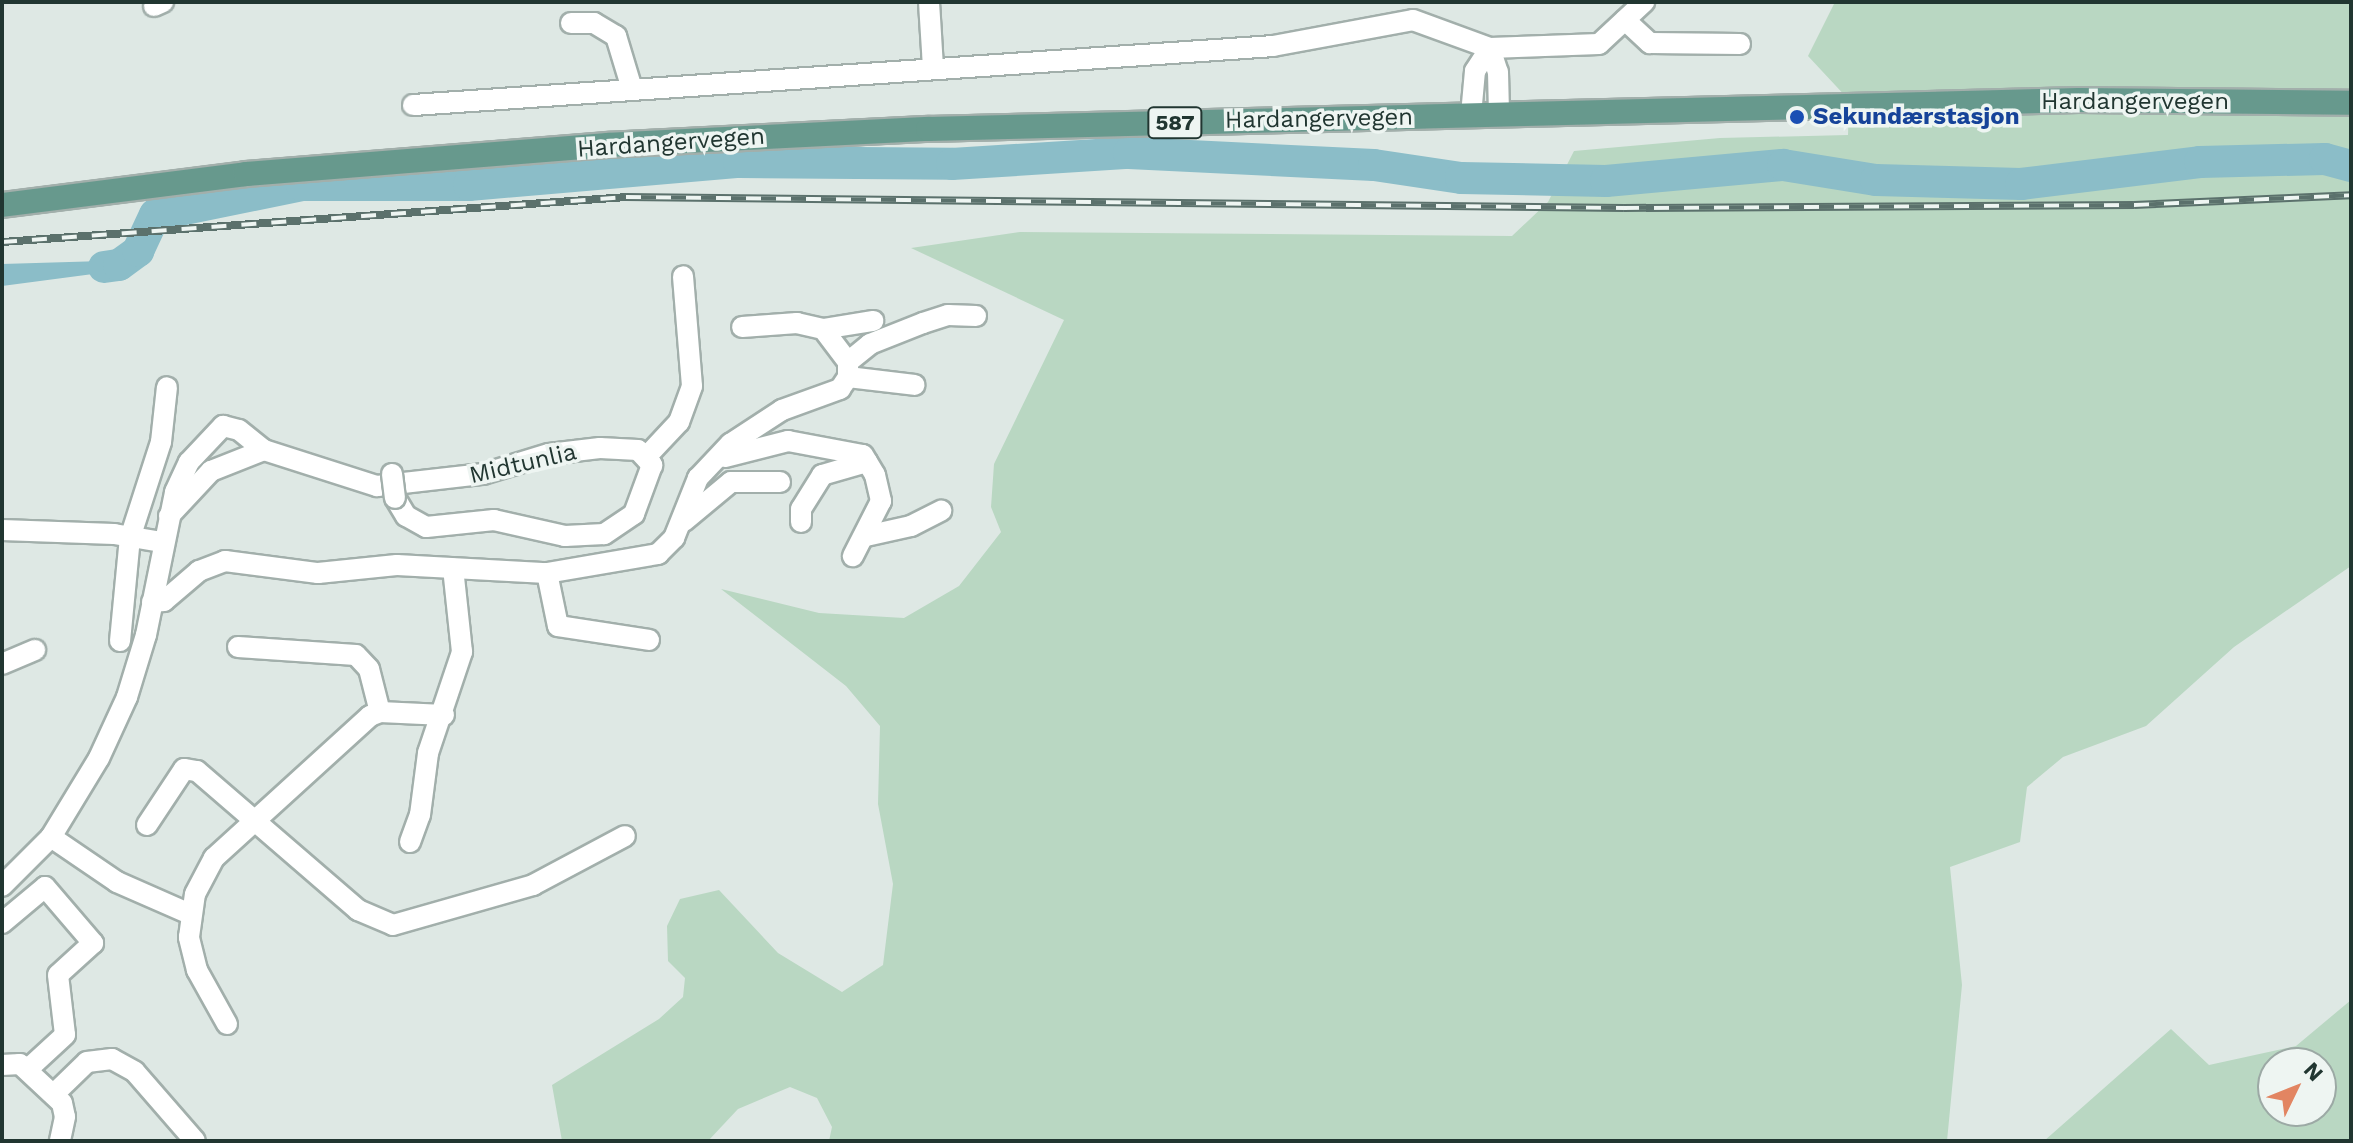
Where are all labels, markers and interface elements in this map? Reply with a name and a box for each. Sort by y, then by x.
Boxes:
street label: Hardangervegen [2041,88,2229,116]
street label: Hardangervegen [1225,103,1413,135]
place label: Sekundærstasjon [1813,103,2020,131]
road number: 587 [1147,105,1203,141]
marker: Sekundærstasjon [1788,108,1806,126]
street label: Hardangervegen [576,122,766,164]
street label: Midtunlia [467,438,579,490]
north arrow [2257,1047,2337,1127]
text: N [2299,1057,2328,1086]

